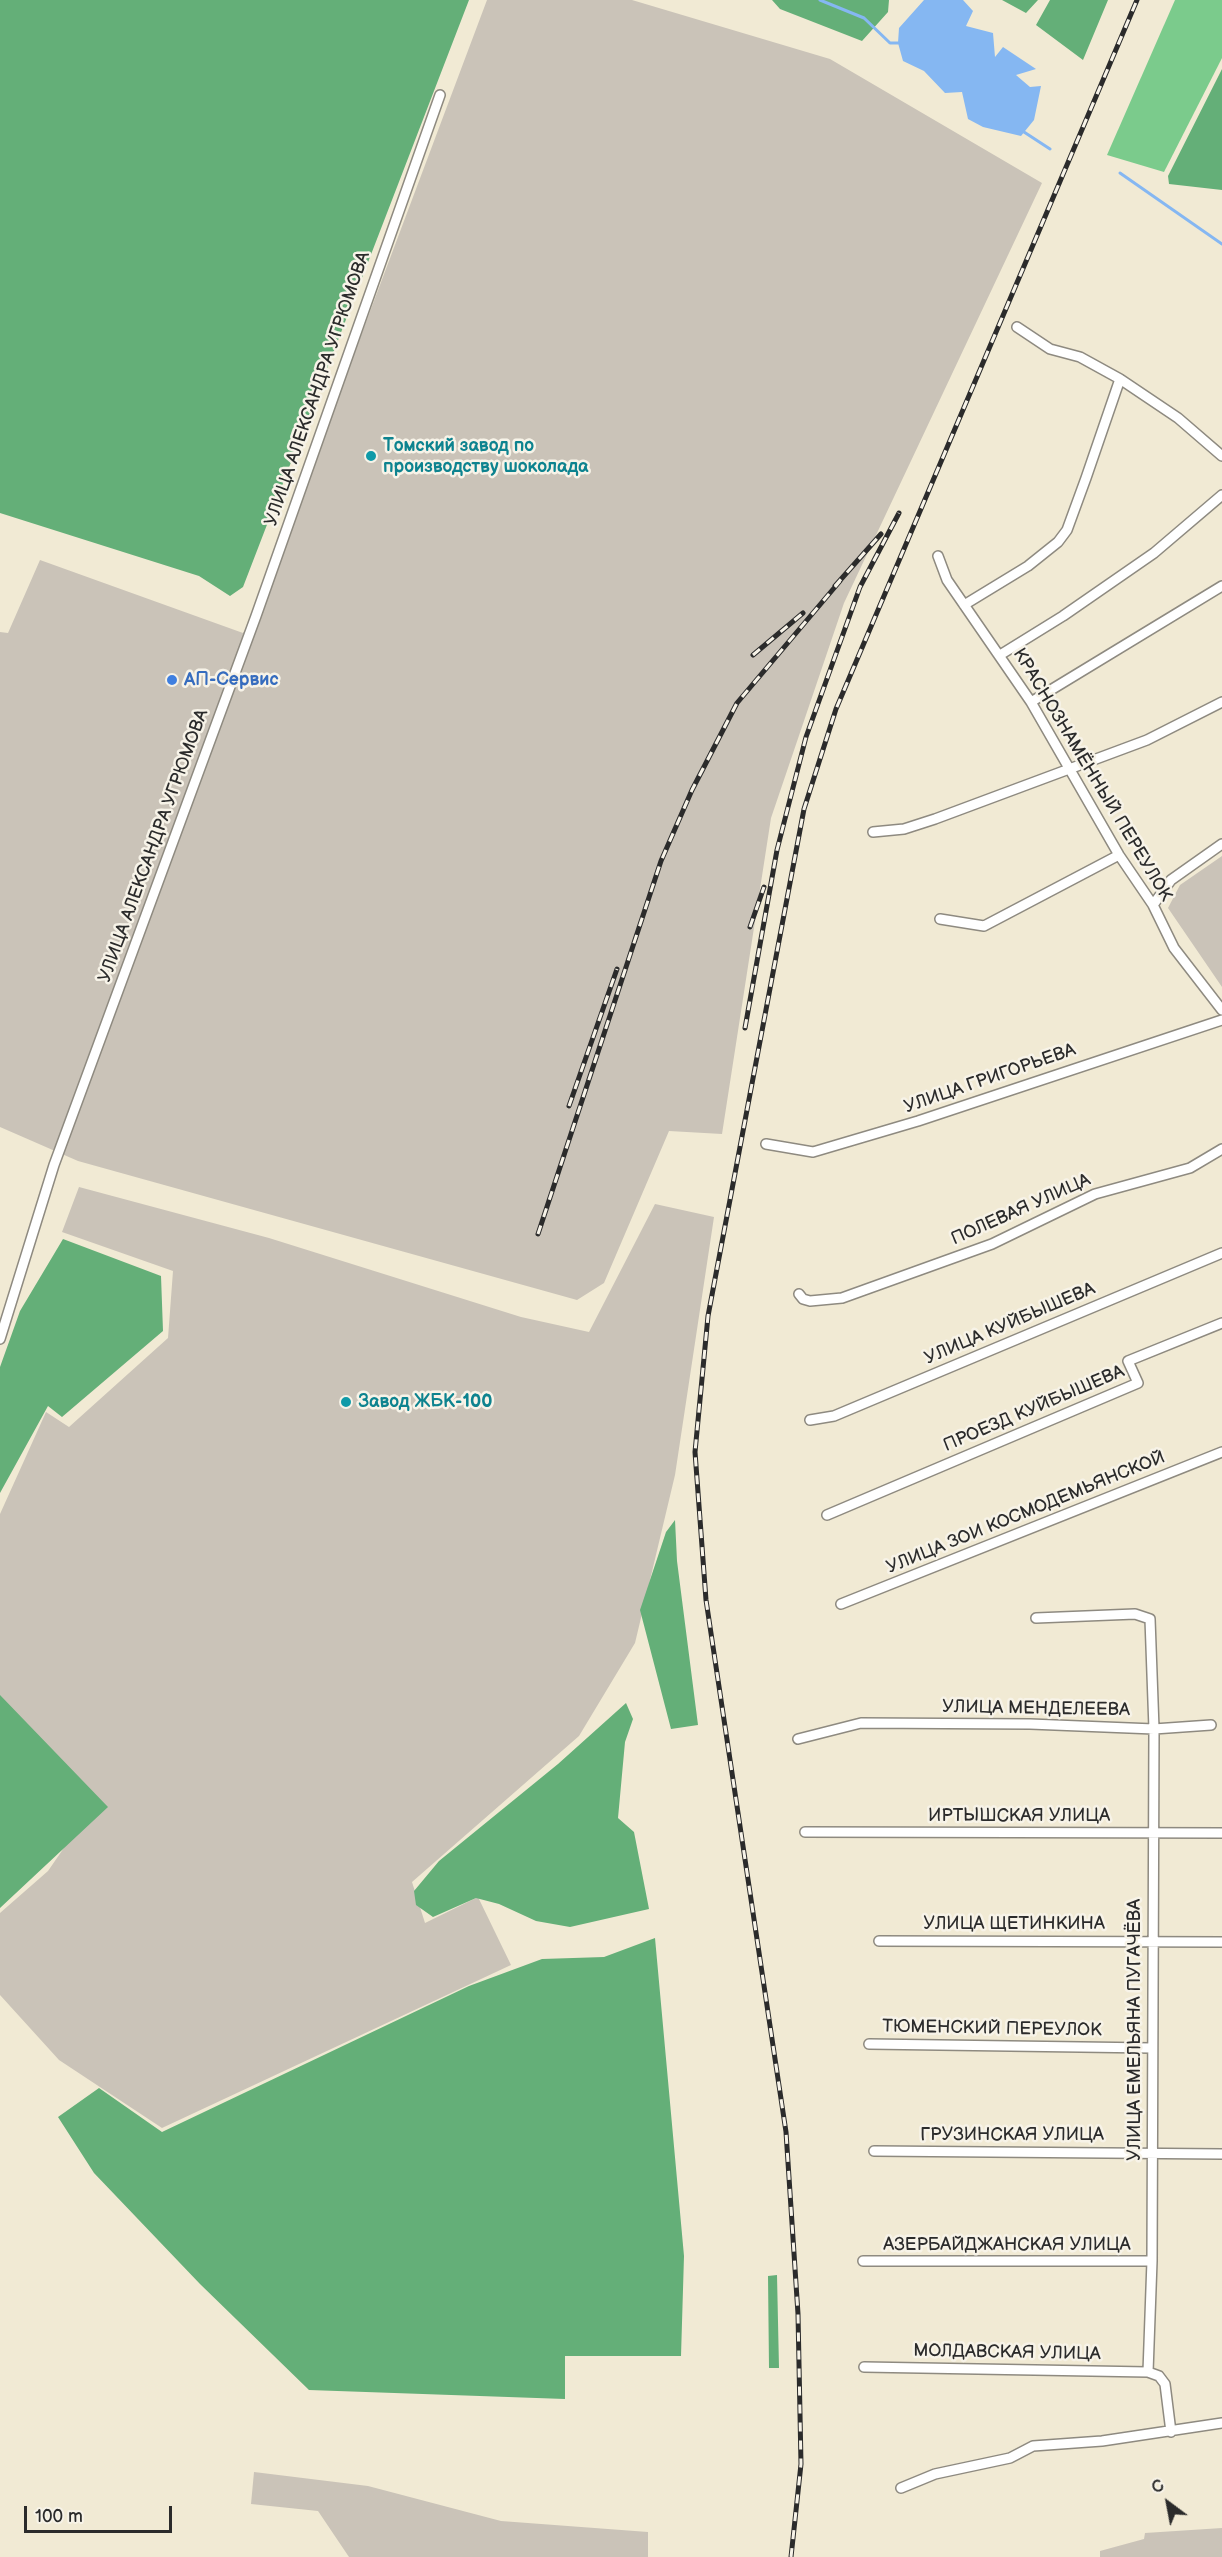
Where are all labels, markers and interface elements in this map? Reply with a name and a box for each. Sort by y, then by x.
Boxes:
street label: УЛИЦА АЛЕКСАНДРА УГРЮМОВА [261,249,375,529]
place label: Томский завод по производству шоколада [383,435,588,478]
marker: Томский завод по производству шоколада [364,449,378,463]
street label: КРАСНОЗНАМЁННЫЙ ПЕРЕУЛОК [1008,645,1176,905]
place label: АП-Сервис [184,669,278,691]
marker: АП-Сервис [165,673,179,687]
street label: УЛИЦА АЛЕКСАНДРА УГРЮМОВА [94,707,214,985]
street label: УЛИЦА ГРИГОРЬЕВА [901,1039,1079,1119]
street label: ПОЛЕВАЯ УЛИЦА [948,1170,1094,1250]
street label: УЛИЦА КУЙБЫШЕВА [922,1278,1098,1370]
street label: ПРОЕЗД КУЙБЫШЕВА [940,1361,1128,1457]
place label: Завод ЖБК-100 [358,1391,492,1413]
marker: Завод ЖБК-100 [339,1395,353,1409]
street label: УЛИЦА ЗОИ КОСМОДЕМЬЯНСКОЙ [884,1447,1168,1579]
street label: УЛИЦА МЕНДЕЛЕЕВА [942,1697,1130,1721]
street label: ИРТЫШСКАЯ УЛИЦА [928,1805,1110,1827]
street label: УЛИЦА ЕМЕЛЬЯНА ПУГАЧЁВА [1124,1899,1146,2161]
street label: УЛИЦА ЩЕТИНКИНА [923,1913,1105,1935]
street label: ТЮМЕНСКИЙ ПЕРЕУЛОК [882,2016,1102,2042]
street label: ГРУЗИНСКАЯ УЛИЦА [920,2124,1104,2146]
street label: АЗЕРБАЙДЖАНСКАЯ УЛИЦА [883,2234,1131,2256]
street label: МОЛДАВСКАЯ УЛИЦА [913,2341,1101,2365]
north arrow [1138,2473,1198,2533]
text: С [1148,2476,1168,2498]
scale bar [27,2494,176,2532]
text: 100 m [35,2506,83,2527]

